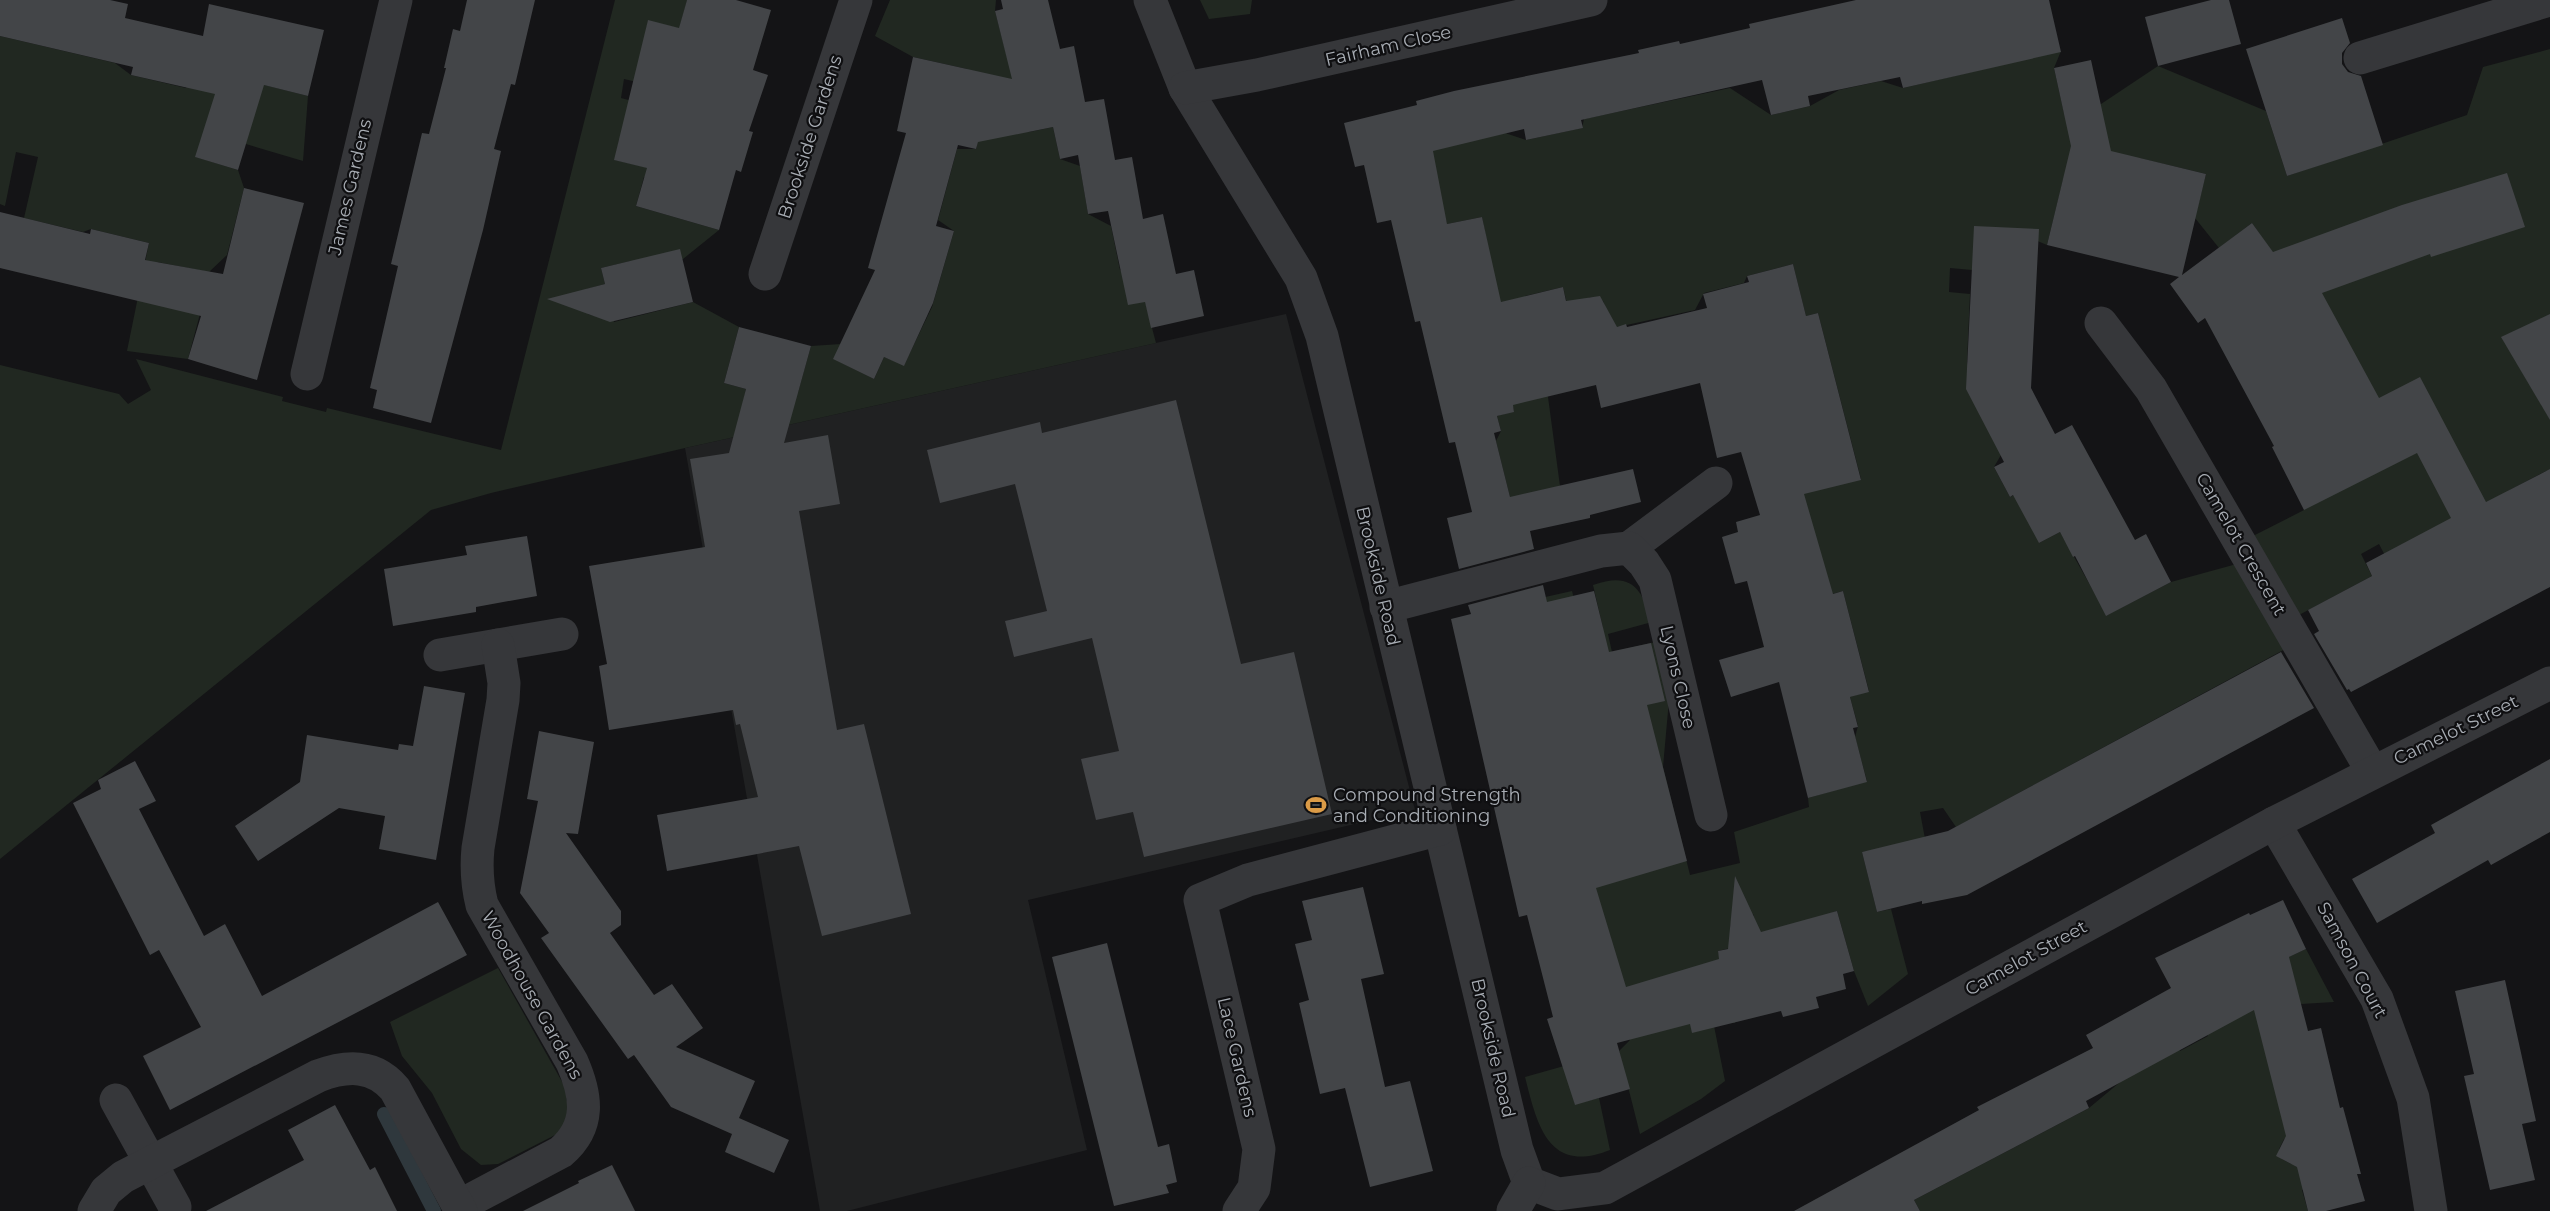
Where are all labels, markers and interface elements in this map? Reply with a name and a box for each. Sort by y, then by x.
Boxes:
street label: Fairham Close [1323,21,1453,71]
street label: Brookside Gardens [773,52,847,222]
street label: James Gardens [323,117,376,258]
street label: Camelot Crescent [2191,469,2291,619]
street label: Brookside Road [1351,504,1405,648]
street label: Lyons Close [1655,623,1701,731]
street label: Camelot Street [2390,690,2522,770]
place label: Compound Strength and Conditioning [1333,784,1521,827]
sports icon: Compound Strength and Conditioning [1304,793,1328,817]
street label: Samson Court [2312,898,2392,1022]
street label: Woodhouse Gardens [477,907,588,1083]
street label: Camelot Street [1961,915,2091,1001]
street label: Brookside Road [1466,976,1520,1120]
street label: Lace Gardens [1213,995,1262,1119]

